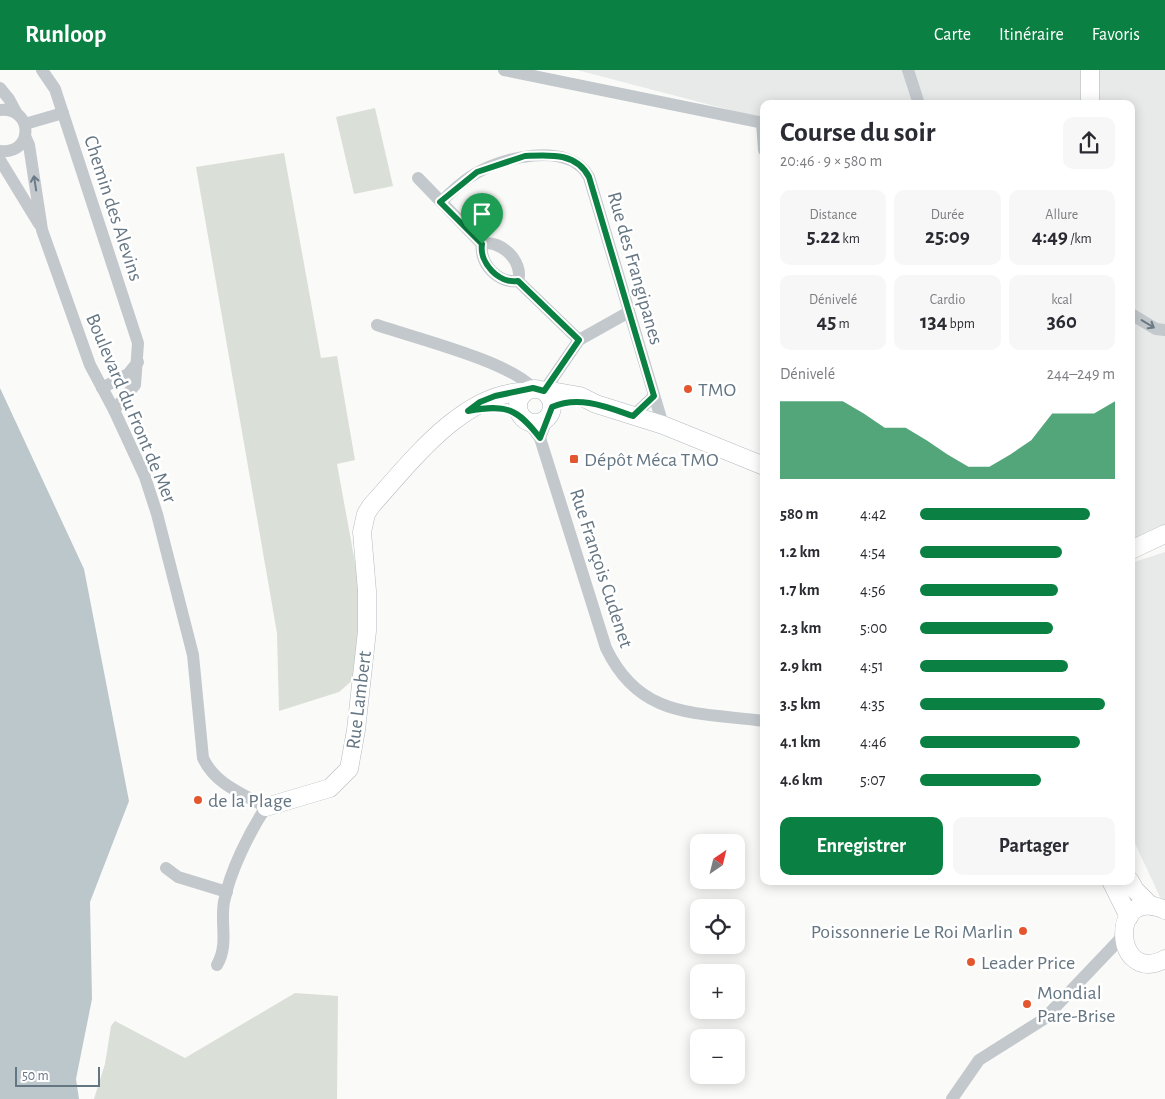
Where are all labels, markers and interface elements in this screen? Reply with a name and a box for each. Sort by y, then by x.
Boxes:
text: Runloop [25,23,106,47]
text: Carte [934,26,971,44]
text: Itinéraire [999,26,1064,44]
text: Favoris [1092,26,1140,44]
button: share [1063,117,1115,169]
text: Course du soir [780,119,935,147]
street label: Chemin des Alevins [80,133,146,283]
text: 20:46 · 9 × 580 m [780,153,882,169]
one-way arrow [29,175,39,191]
street label: Rue des Frangipanes [604,190,666,347]
pin [461,193,503,244]
icon: arrive [468,200,496,228]
text: Distance [809,208,857,222]
text: Durée [931,208,964,222]
text: Allure [1045,208,1078,222]
text: 5.22 [806,226,840,247]
text: 25:09 [925,226,970,247]
text: 4:49 [1032,226,1068,247]
text: km [840,232,860,246]
text: /km [1068,232,1092,246]
text: Dénivelé [809,293,857,307]
text: Cardio [930,293,965,307]
text: kcal [1051,293,1073,307]
street label: Boulevard du Front de Mer [82,311,180,507]
text: 45 [817,311,836,332]
text: 134 [920,311,947,332]
text: 360 [1047,311,1077,332]
text: m [836,317,850,331]
text: bpm [947,317,975,331]
one-way arrow [1140,319,1154,329]
text: Dénivelé [780,366,835,382]
text: 244–249 m [1047,366,1115,382]
place label: TMO [698,380,736,400]
marker: TMO [682,383,694,395]
place label: Dépôt Méca TMO [584,450,719,470]
marker: Dépôt Méca TMO [568,453,580,465]
street label: Rue François Cudenet [566,486,636,651]
text: 580 m [780,506,818,522]
text: 4:42 [860,506,886,522]
text: 1.2 km [780,544,820,560]
text: 4:54 [860,544,886,560]
text: 1.7 km [780,582,820,598]
text: 4:56 [860,582,886,598]
text: 2.3 km [780,620,821,636]
text: 5:00 [860,620,887,636]
street label: Rue Lambert [343,649,375,751]
text: 2.9 km [780,658,822,674]
text: 4:51 [860,658,884,674]
text: 3.5 km [780,696,821,712]
text: 4:35 [860,696,885,712]
text: 4.1 km [780,734,821,750]
text: 4:46 [860,734,887,750]
text: 4.6 km [780,772,823,788]
text: 5:07 [860,772,885,788]
place label: de la Plage [208,791,292,811]
marker: de la Plage [192,794,204,806]
button: Enregistrer [780,817,943,875]
button: Partager [953,817,1115,875]
north arrow [690,834,745,889]
map controls [690,834,745,1084]
button: locate [690,899,745,954]
place label: Poissonnerie Le Roi Marlin [811,922,1013,942]
marker: Poissonnerie Le Roi Marlin [1017,925,1029,937]
place label: Leader Price [981,953,1075,973]
marker: Leader Price [965,956,977,968]
button: + [690,964,745,1019]
place label: Mondial Pare-Brise [1037,983,1116,1026]
marker: Mondial Pare-Brise [1021,998,1033,1010]
button: − [690,1029,745,1084]
scale bar [15,1064,100,1087]
text: 50 m [22,1069,49,1083]

